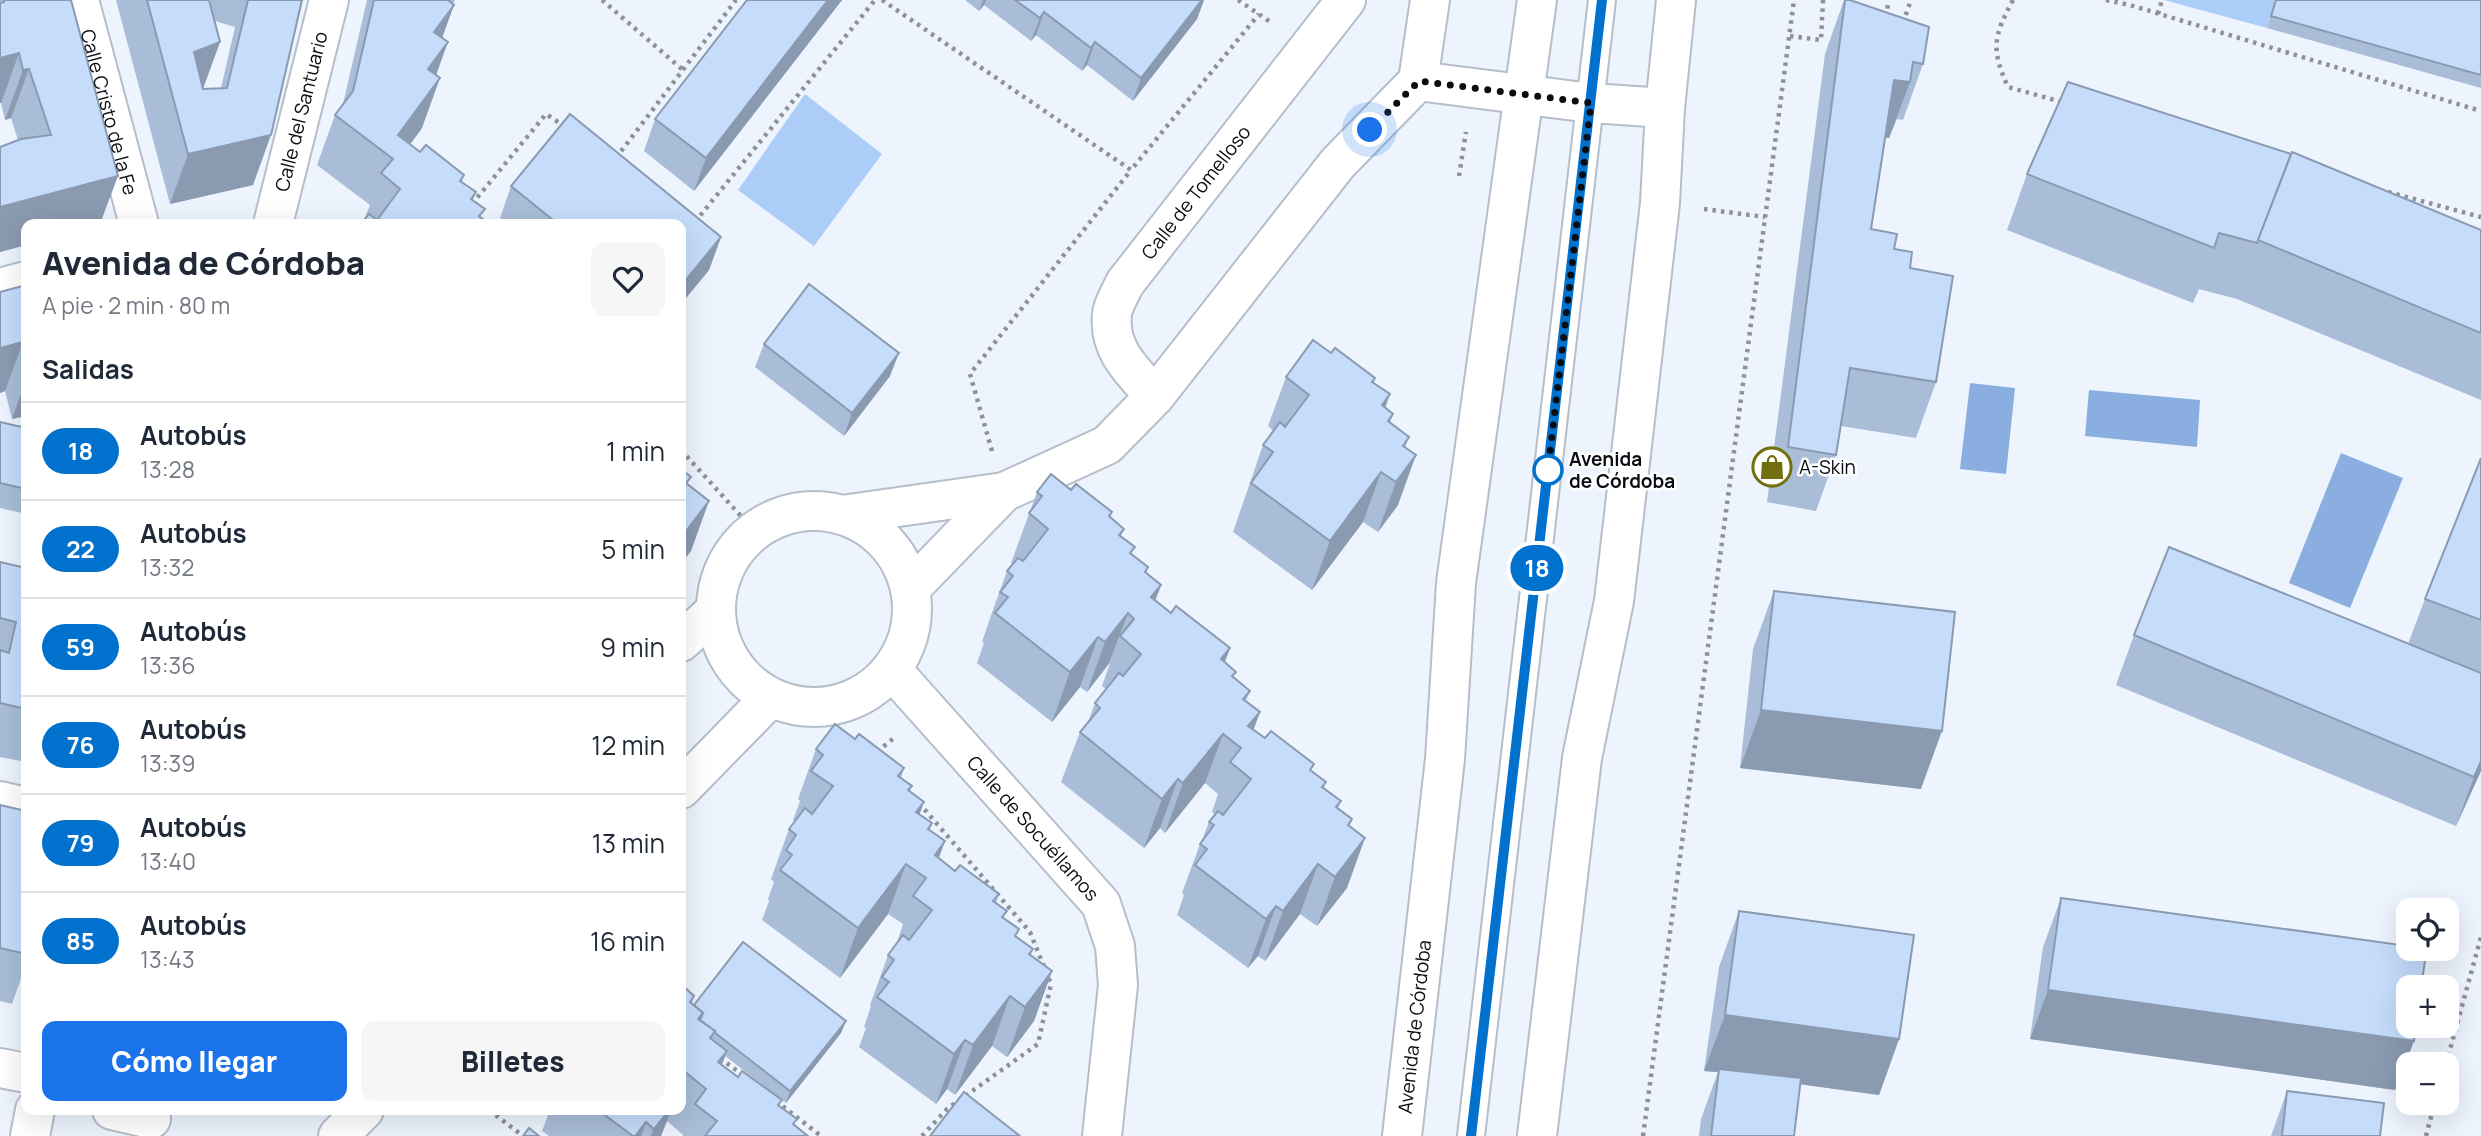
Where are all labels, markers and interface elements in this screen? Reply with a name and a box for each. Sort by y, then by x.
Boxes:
street label: Calle Cristo de la Fe [74,26,144,198]
street label: Calle del Santuario [269,29,334,194]
your location [1352,112,1387,147]
street label: Calle de Tomelloso [1135,120,1257,265]
text: Avenida de Córdoba [42,240,365,285]
button: heart [591,242,665,316]
text: A pie · 2 min · 80 m [42,289,230,321]
text: Salidas [42,351,134,387]
text: Autobús [140,417,247,453]
text: 1 min [606,433,665,469]
text: 18 [68,434,93,467]
place label: Avenida de Córdoba [1569,446,1675,494]
shop icon: A-Skin [1751,446,1793,488]
text: 13:28 [140,453,195,485]
place label: A-Skin [1799,454,1856,480]
marker: Avenida de Córdoba [1533,455,1563,485]
text: Autobús [140,515,247,551]
text: 5 min [601,531,665,567]
text: 22 [66,532,95,565]
line badge: 18 [1506,545,1568,591]
text: 13:32 [140,551,194,583]
text: 18 [1524,551,1550,584]
text: Autobús [140,613,247,649]
text: 9 min [600,629,665,665]
text: 59 [66,630,95,663]
text: 13:36 [140,649,196,681]
text: Autobús [140,711,247,747]
text: 12 min [591,727,665,763]
text: 76 [67,728,94,761]
text: 13:39 [140,747,196,779]
street label: Calle de Socuéllamos [961,750,1105,906]
text: Autobús [140,809,247,845]
text: 13 min [592,825,665,861]
text: 79 [67,826,94,859]
text: 13:40 [140,845,196,877]
map controls [2396,898,2459,1115]
button: locate [2396,898,2459,961]
text: Autobús [140,907,247,943]
text: 16 min [590,923,665,959]
text: 85 [66,924,95,957]
street label: Avenida de Córdoba [1392,938,1437,1115]
text: 13:43 [140,943,195,975]
button: + [2396,975,2459,1038]
button: Cómo llegar [42,1021,347,1101]
button: Billetes [361,1021,665,1101]
button: − [2396,1052,2459,1115]

